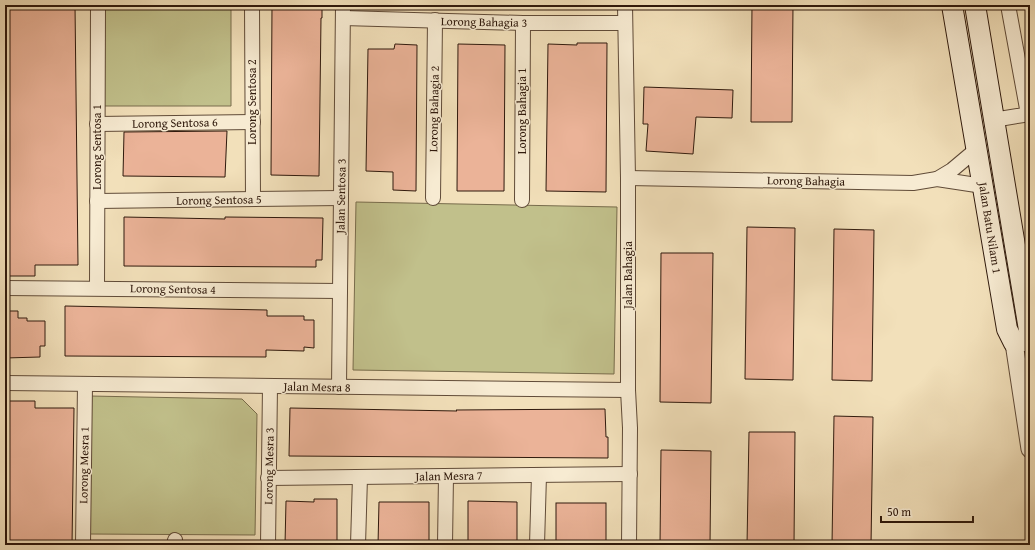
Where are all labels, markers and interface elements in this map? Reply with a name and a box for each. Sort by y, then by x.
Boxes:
street label: Lorong Bahagia 3 [441,12,528,31]
street label: Lorong Sentosa 2 [243,59,260,145]
street label: Lorong Bahagia 2 [424,65,443,152]
street label: Lorong Bahagia 1 [513,68,530,154]
street label: Lorong Sentosa 1 [88,104,105,190]
street label: Lorong Sentosa 6 [132,113,218,132]
street label: Jalan Sentosa 3 [331,158,350,236]
street label: Lorong Bahagia [767,171,846,190]
street label: Jalan Batu Nilam 1 [975,179,1006,275]
street label: Lorong Sentosa 5 [176,190,262,209]
street label: Jalan Bahagia [619,241,636,311]
street label: Lorong Sentosa 4 [130,279,216,298]
street label: Jalan Mesra 8 [281,377,351,396]
street label: Lorong Mesra 1 [74,426,93,504]
street label: Lorong Mesra 3 [259,427,278,505]
street label: Jalan Mesra 7 [413,466,483,485]
scale bar [881,498,973,524]
text: 50 m [887,503,911,520]

